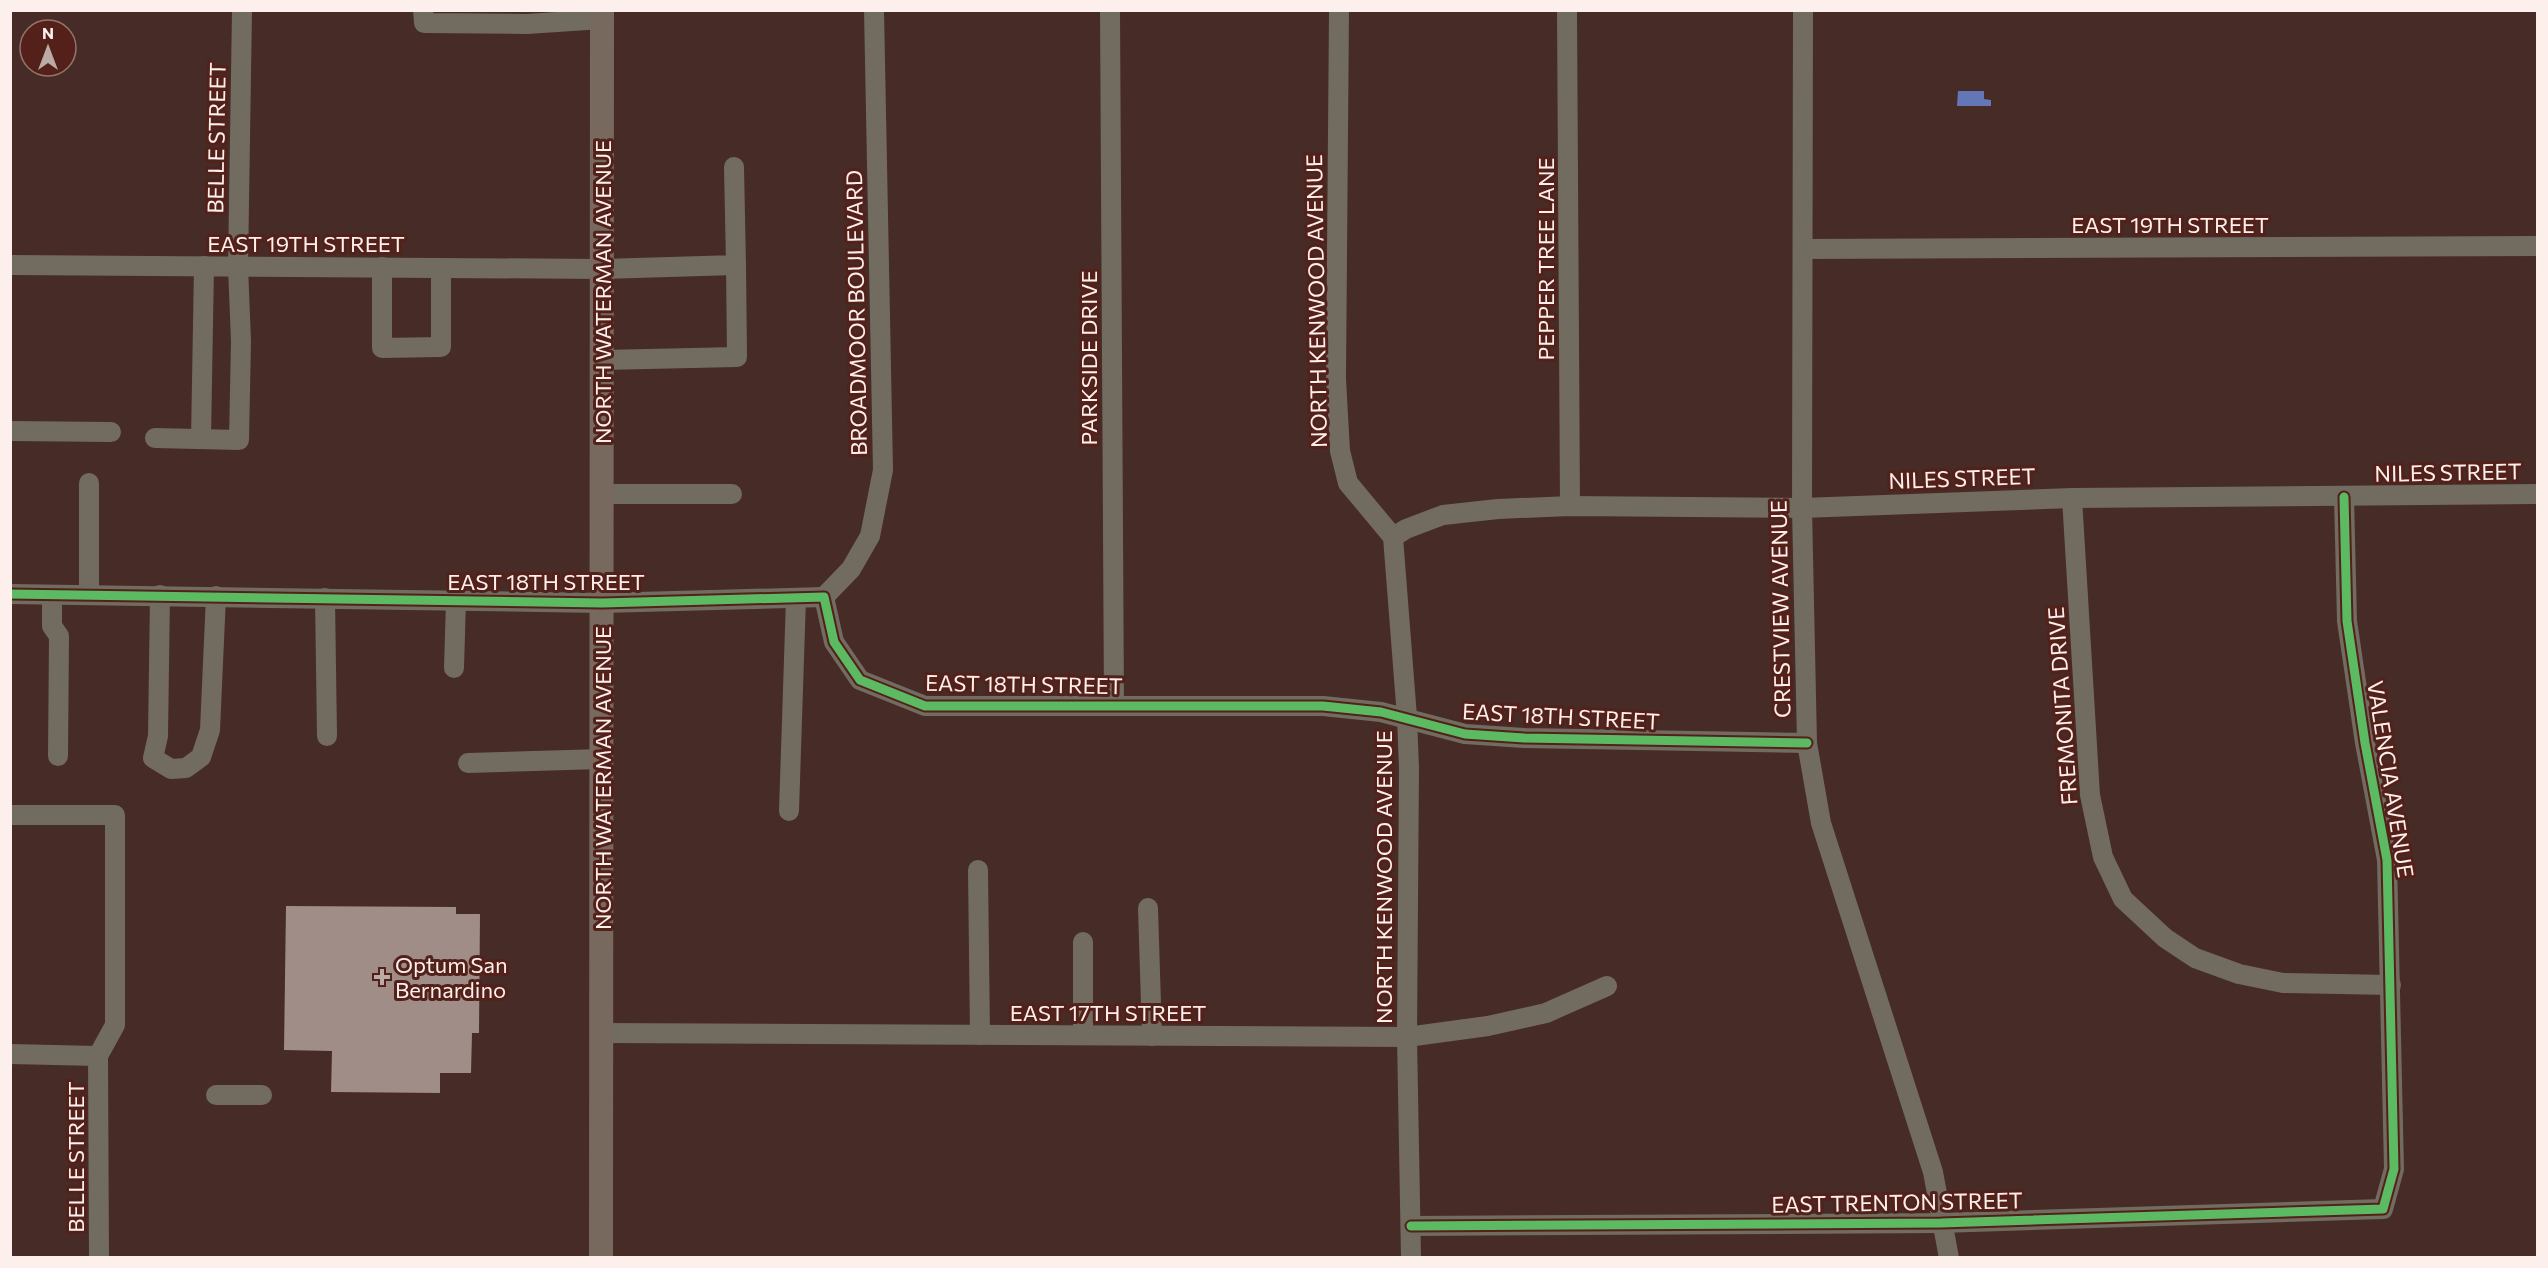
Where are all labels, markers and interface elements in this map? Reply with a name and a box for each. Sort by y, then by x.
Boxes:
north arrow [18,18,78,78]
text: N [42,23,54,42]
street label: BELLE STREET [201,62,231,214]
street label: NORTH WATERMAN AVENUE [589,140,616,444]
street label: NORTH KENWOOD AVENUE [1300,154,1332,448]
street label: PEPPER TREE LANE [1532,157,1559,361]
street label: BROADMOOR BOULEVARD [840,170,872,456]
street label: EAST 19TH STREET [2071,211,2269,238]
street label: EAST 19TH STREET [207,230,405,257]
street label: PARKSIDE DRIVE [1075,270,1102,446]
street label: NILES STREET [2374,457,2522,487]
street label: NILES STREET [1888,462,2036,494]
street label: CRESTVIEW AVENUE [1765,500,1795,718]
street label: EAST 18TH STREET [447,568,645,595]
street label: FREMONITA DRIVE [2042,606,2082,806]
street label: NORTH WATERMAN AVENUE [589,626,616,930]
street label: EAST 18TH STREET [925,669,1123,699]
street label: VALENCIA AVENUE [2362,679,2420,879]
street label: EAST 18TH STREET [1462,697,1660,735]
street label: NORTH KENWOOD AVENUE [1370,730,1397,1024]
place label: Optum San Bernardino [395,951,508,1003]
marker: Optum San Bernardino [373,968,391,986]
street label: EAST 17TH STREET [1010,999,1206,1026]
street label: BELLE STREET [62,1081,89,1233]
street label: EAST TRENTON STREET [1771,1186,2023,1218]

